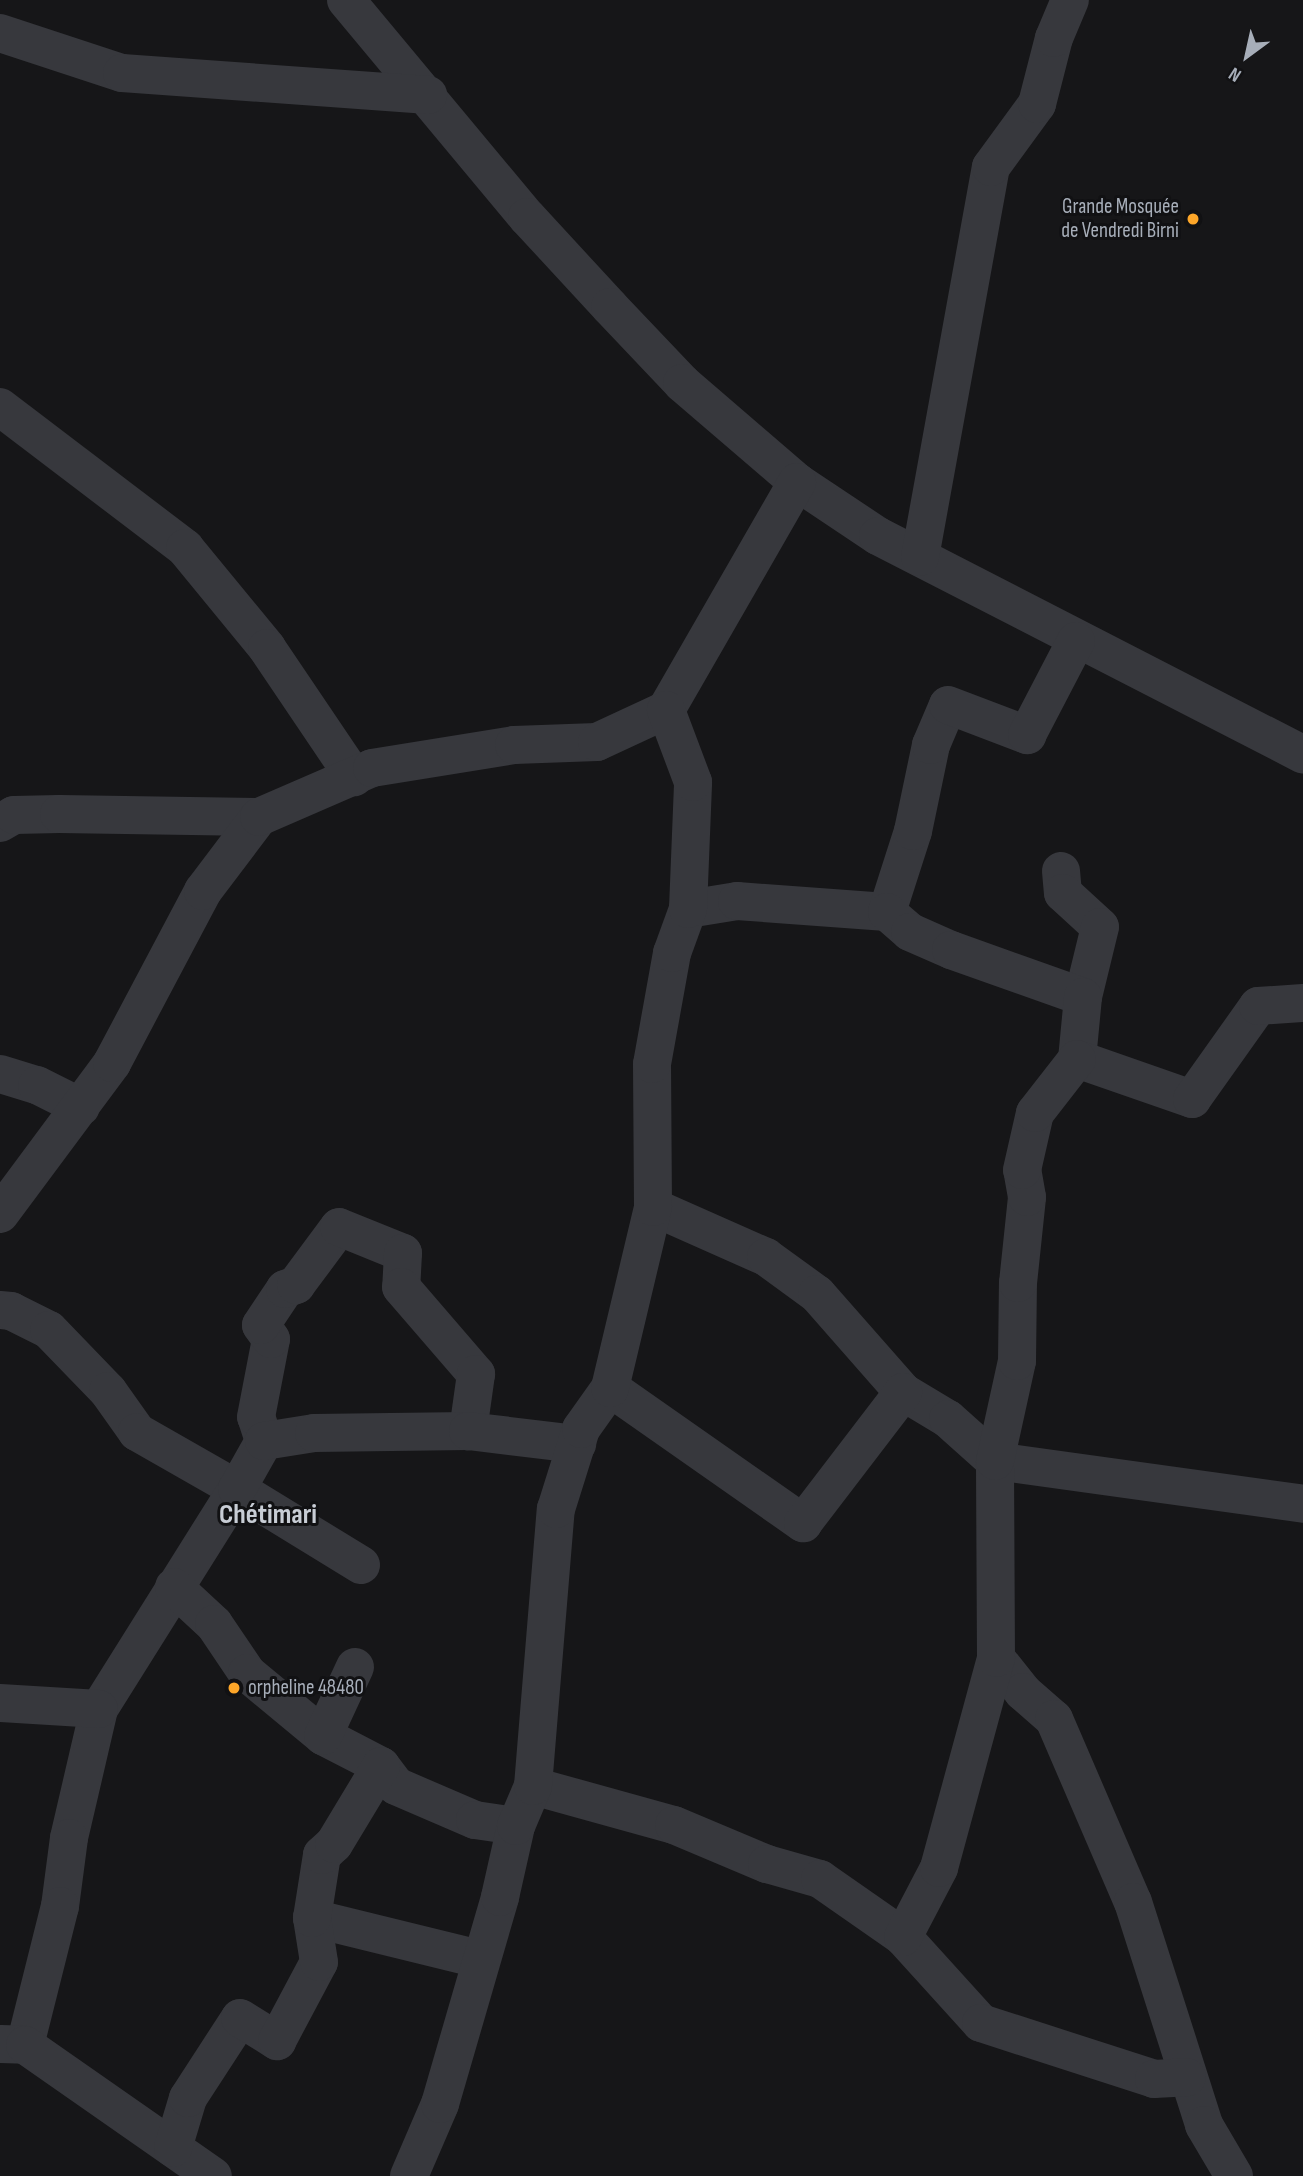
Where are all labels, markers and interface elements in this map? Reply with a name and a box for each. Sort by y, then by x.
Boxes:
north arrow [1212,21,1282,91]
text: N [1225,62,1246,86]
place label: Grande Mosquée de Vendredi Birni [1061,194,1179,244]
marker: Grande Mosquée de Vendredi Birni [1185,211,1201,227]
district label: Chétimari [219,1498,317,1532]
place label: orpheline 48480 [248,1675,364,1701]
marker: orpheline 48480 [226,1680,242,1696]

